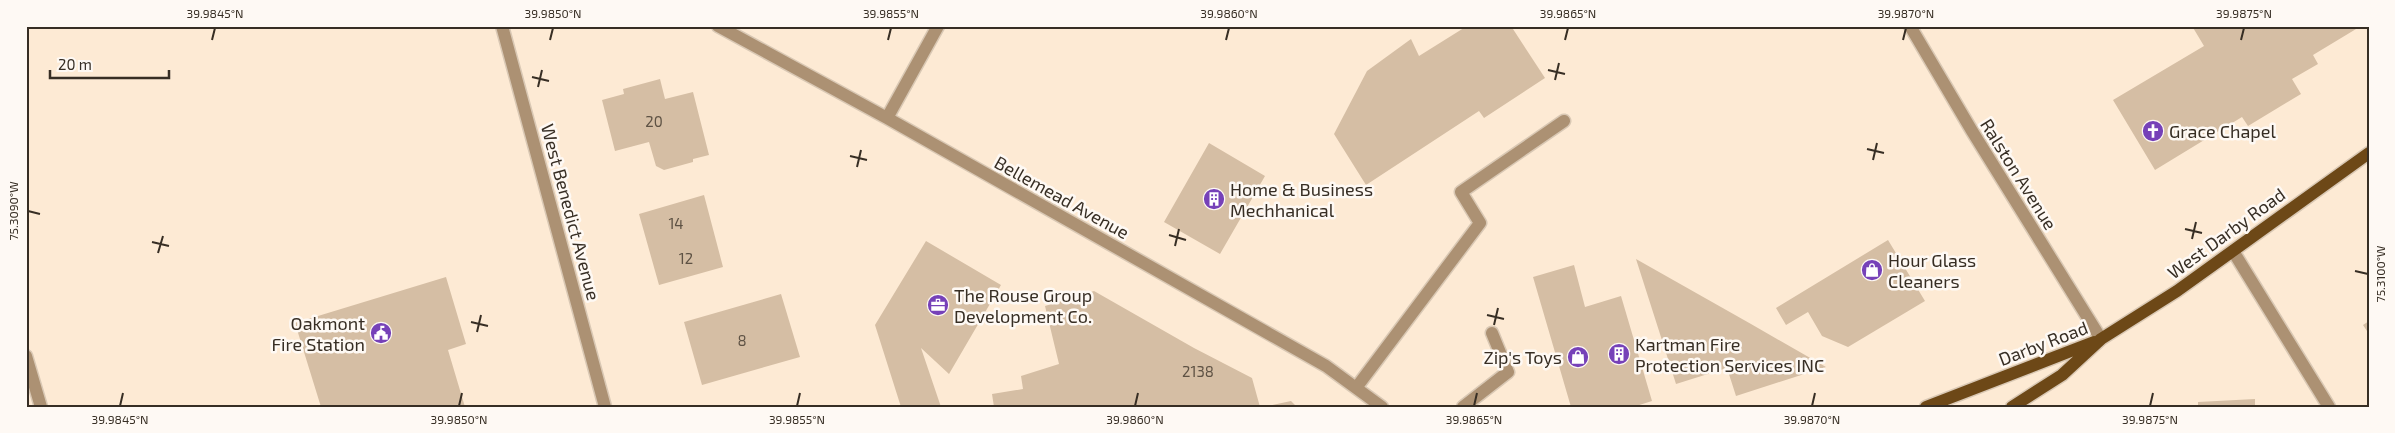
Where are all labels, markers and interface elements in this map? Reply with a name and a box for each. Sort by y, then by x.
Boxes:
text: 39.9845°N [186,6,244,20]
text: 39.9850°N [525,6,581,20]
text: 39.9855°N [863,6,919,20]
text: 39.9860°N [1200,6,1258,20]
text: 39.9865°N [1540,6,1596,20]
text: 39.9870°N [1878,6,1934,20]
text: 39.9875°N [2216,6,2272,20]
scale bar [50,48,169,80]
text: 20 m [58,55,92,73]
house number: 20 [645,112,663,130]
street label: Ralston Avenue [1976,114,2062,234]
church icon: Grace Chapel [2141,119,2165,143]
place label: Grace Chapel [2169,120,2276,142]
street label: West Benedict Avenue [537,121,605,303]
street label: Bellemead Avenue [991,151,1133,243]
place label: Home & Business Mechhanical [1230,178,1373,221]
text: 75.3090°W [6,181,20,241]
street label: West Darby Road [2163,183,2289,283]
building icon: Home & Business Mechhanical [1202,187,1226,211]
house number: 14 [668,214,684,232]
text: 75.3100°W [2373,246,2387,302]
house number: 12 [679,249,693,267]
place label: Hour Glass Cleaners [1888,249,1976,292]
shop icon: Hour Glass Cleaners [1860,258,1884,282]
place label: The Rouse Group Development Co. [954,284,1092,327]
office icon: The Rouse Group Development Co. [926,293,950,317]
place label: Oakmont Fire Station [271,312,365,355]
street label: Darby Road [1995,316,2091,370]
public building icon: Oakmont Fire Station [369,321,393,345]
house number: 8 [737,331,747,349]
place label: Kartman Fire Protection Services INC [1635,333,1824,376]
building icon: Kartman Fire Protection Services INC [1607,342,1631,366]
shop icon: Zip's Toys [1566,345,1590,369]
place label: Zip's Toys [1483,346,1562,368]
house number: 2138 [1182,362,1214,380]
text: 39.9845°N [91,412,149,426]
text: 39.9850°N [431,412,487,426]
text: 39.9855°N [769,412,825,426]
text: 39.9860°N [1106,412,1164,426]
text: 39.9865°N [1446,412,1502,426]
text: 39.9870°N [1784,412,1840,426]
text: 39.9875°N [2122,412,2178,426]

